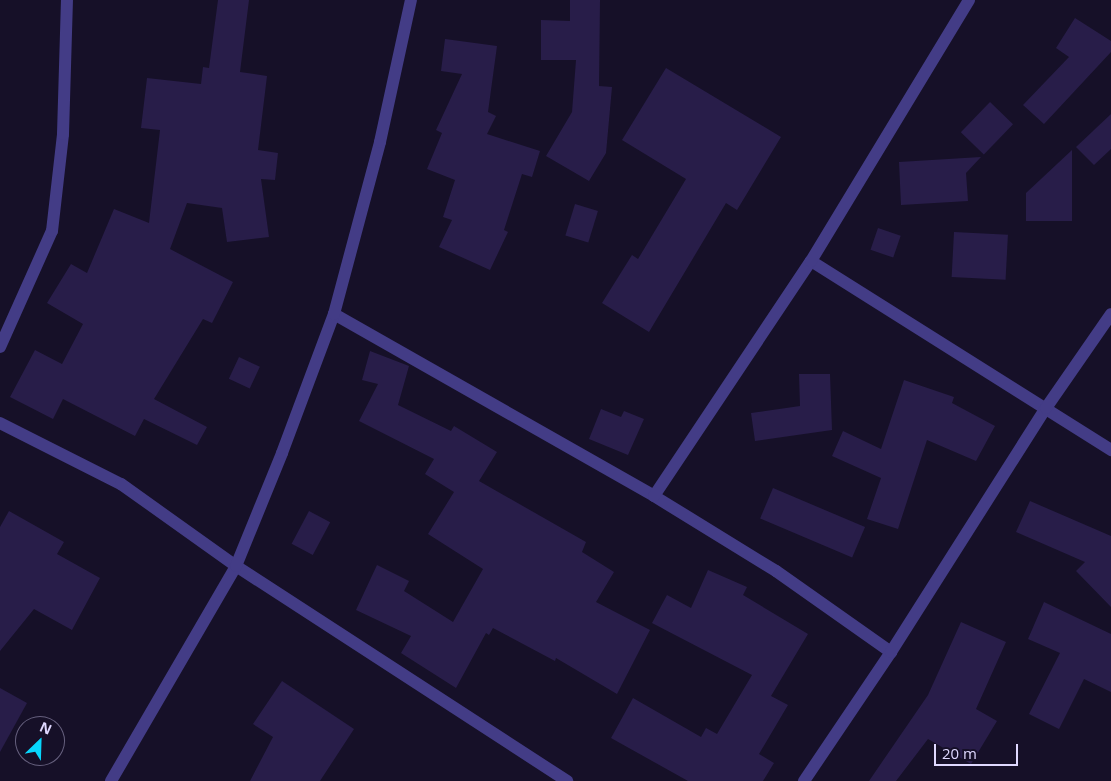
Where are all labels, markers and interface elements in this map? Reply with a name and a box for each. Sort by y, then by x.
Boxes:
north arrow [15,716,65,766]
text: N [37,717,55,739]
scale bar [936,734,1020,766]
text: 20 m [942,743,977,763]

